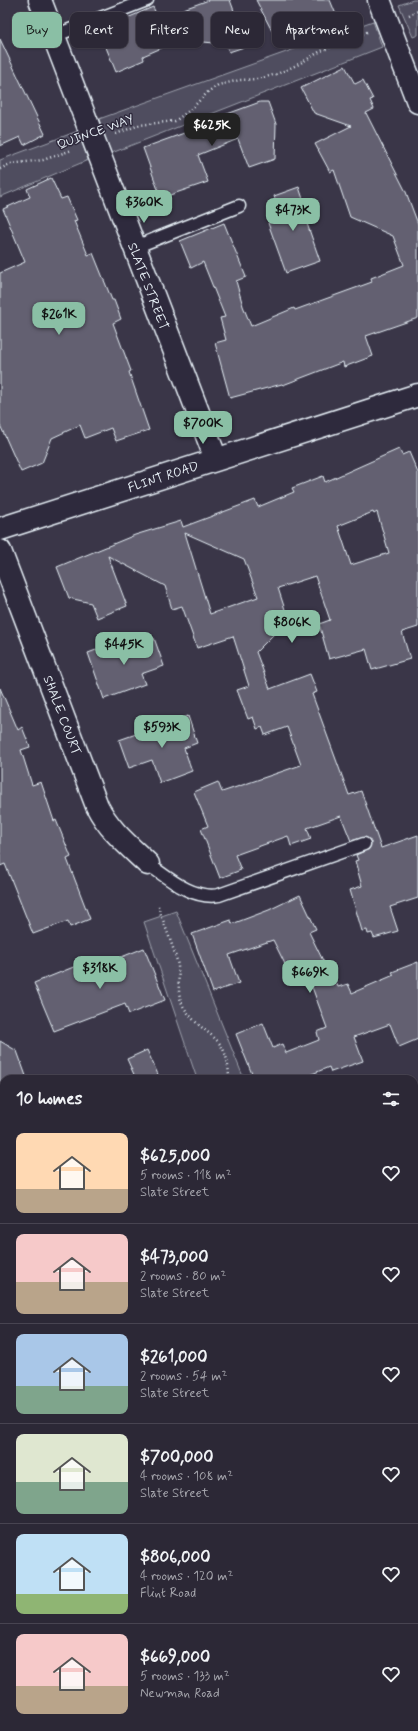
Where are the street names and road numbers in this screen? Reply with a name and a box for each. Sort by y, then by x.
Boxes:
street label: QUINCE WAY [55,111,136,154]
street label: SLATE STREET [123,240,172,333]
street label: FLINT ROAD [126,458,201,497]
street label: SHALE COURT [39,673,85,758]

